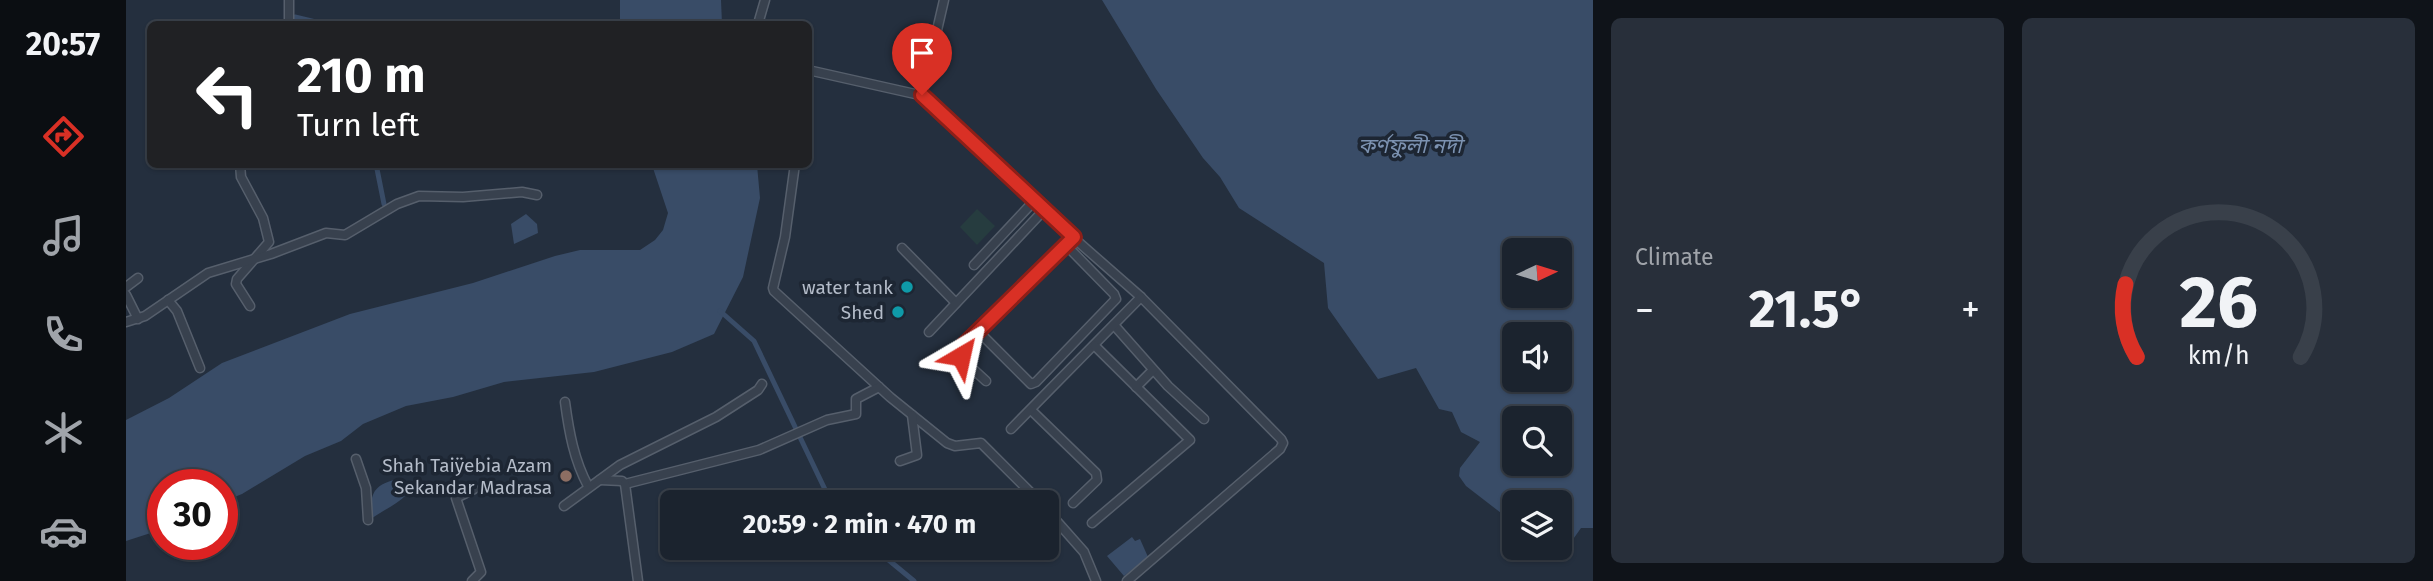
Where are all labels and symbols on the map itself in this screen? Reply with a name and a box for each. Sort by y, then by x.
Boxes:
pin [892,23,952,95]
water label: কর্ণফুলী নদী [1358,133,1466,159]
north arrow [1502,238,1572,308]
place label: water tank [802,276,893,299]
marker: water tank [899,279,915,295]
place label: Shed [841,301,884,324]
marker: Shed [890,304,906,320]
position arrow [924,319,998,393]
place label: Shah Taiÿebia Azam Sekandar Madrasa [382,454,552,499]
marker: Shah Taiÿebia Azam Sekandar Madrasa [558,468,574,484]
speed limit sign: 30 [147,469,238,560]

